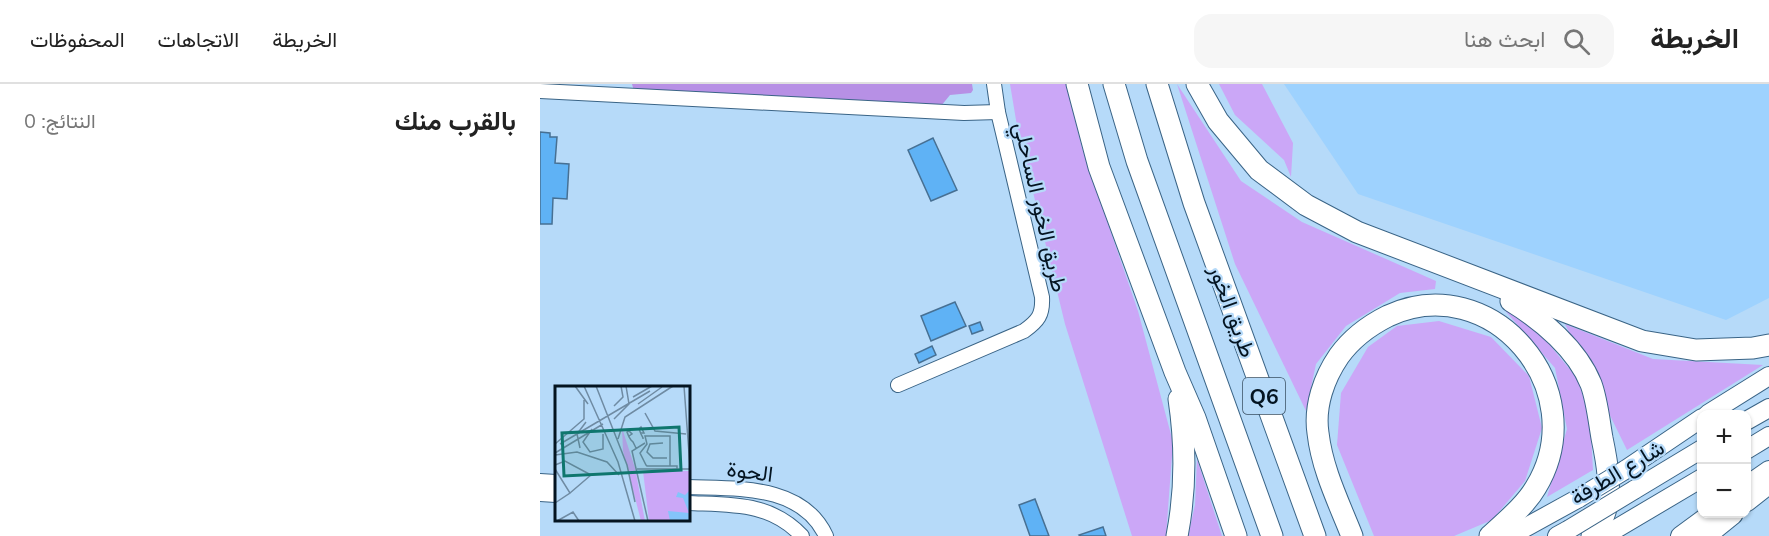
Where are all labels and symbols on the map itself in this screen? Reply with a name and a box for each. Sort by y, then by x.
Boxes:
street label: طريق الخور الساحلي [1003,119,1074,296]
street label: طريق الخور [1203,260,1263,361]
road number: Q6 [1243,378,1285,414]
inset map [555,386,690,521]
street label: شارع الطرفة [1565,433,1670,512]
street label: الحوة [725,454,775,488]

